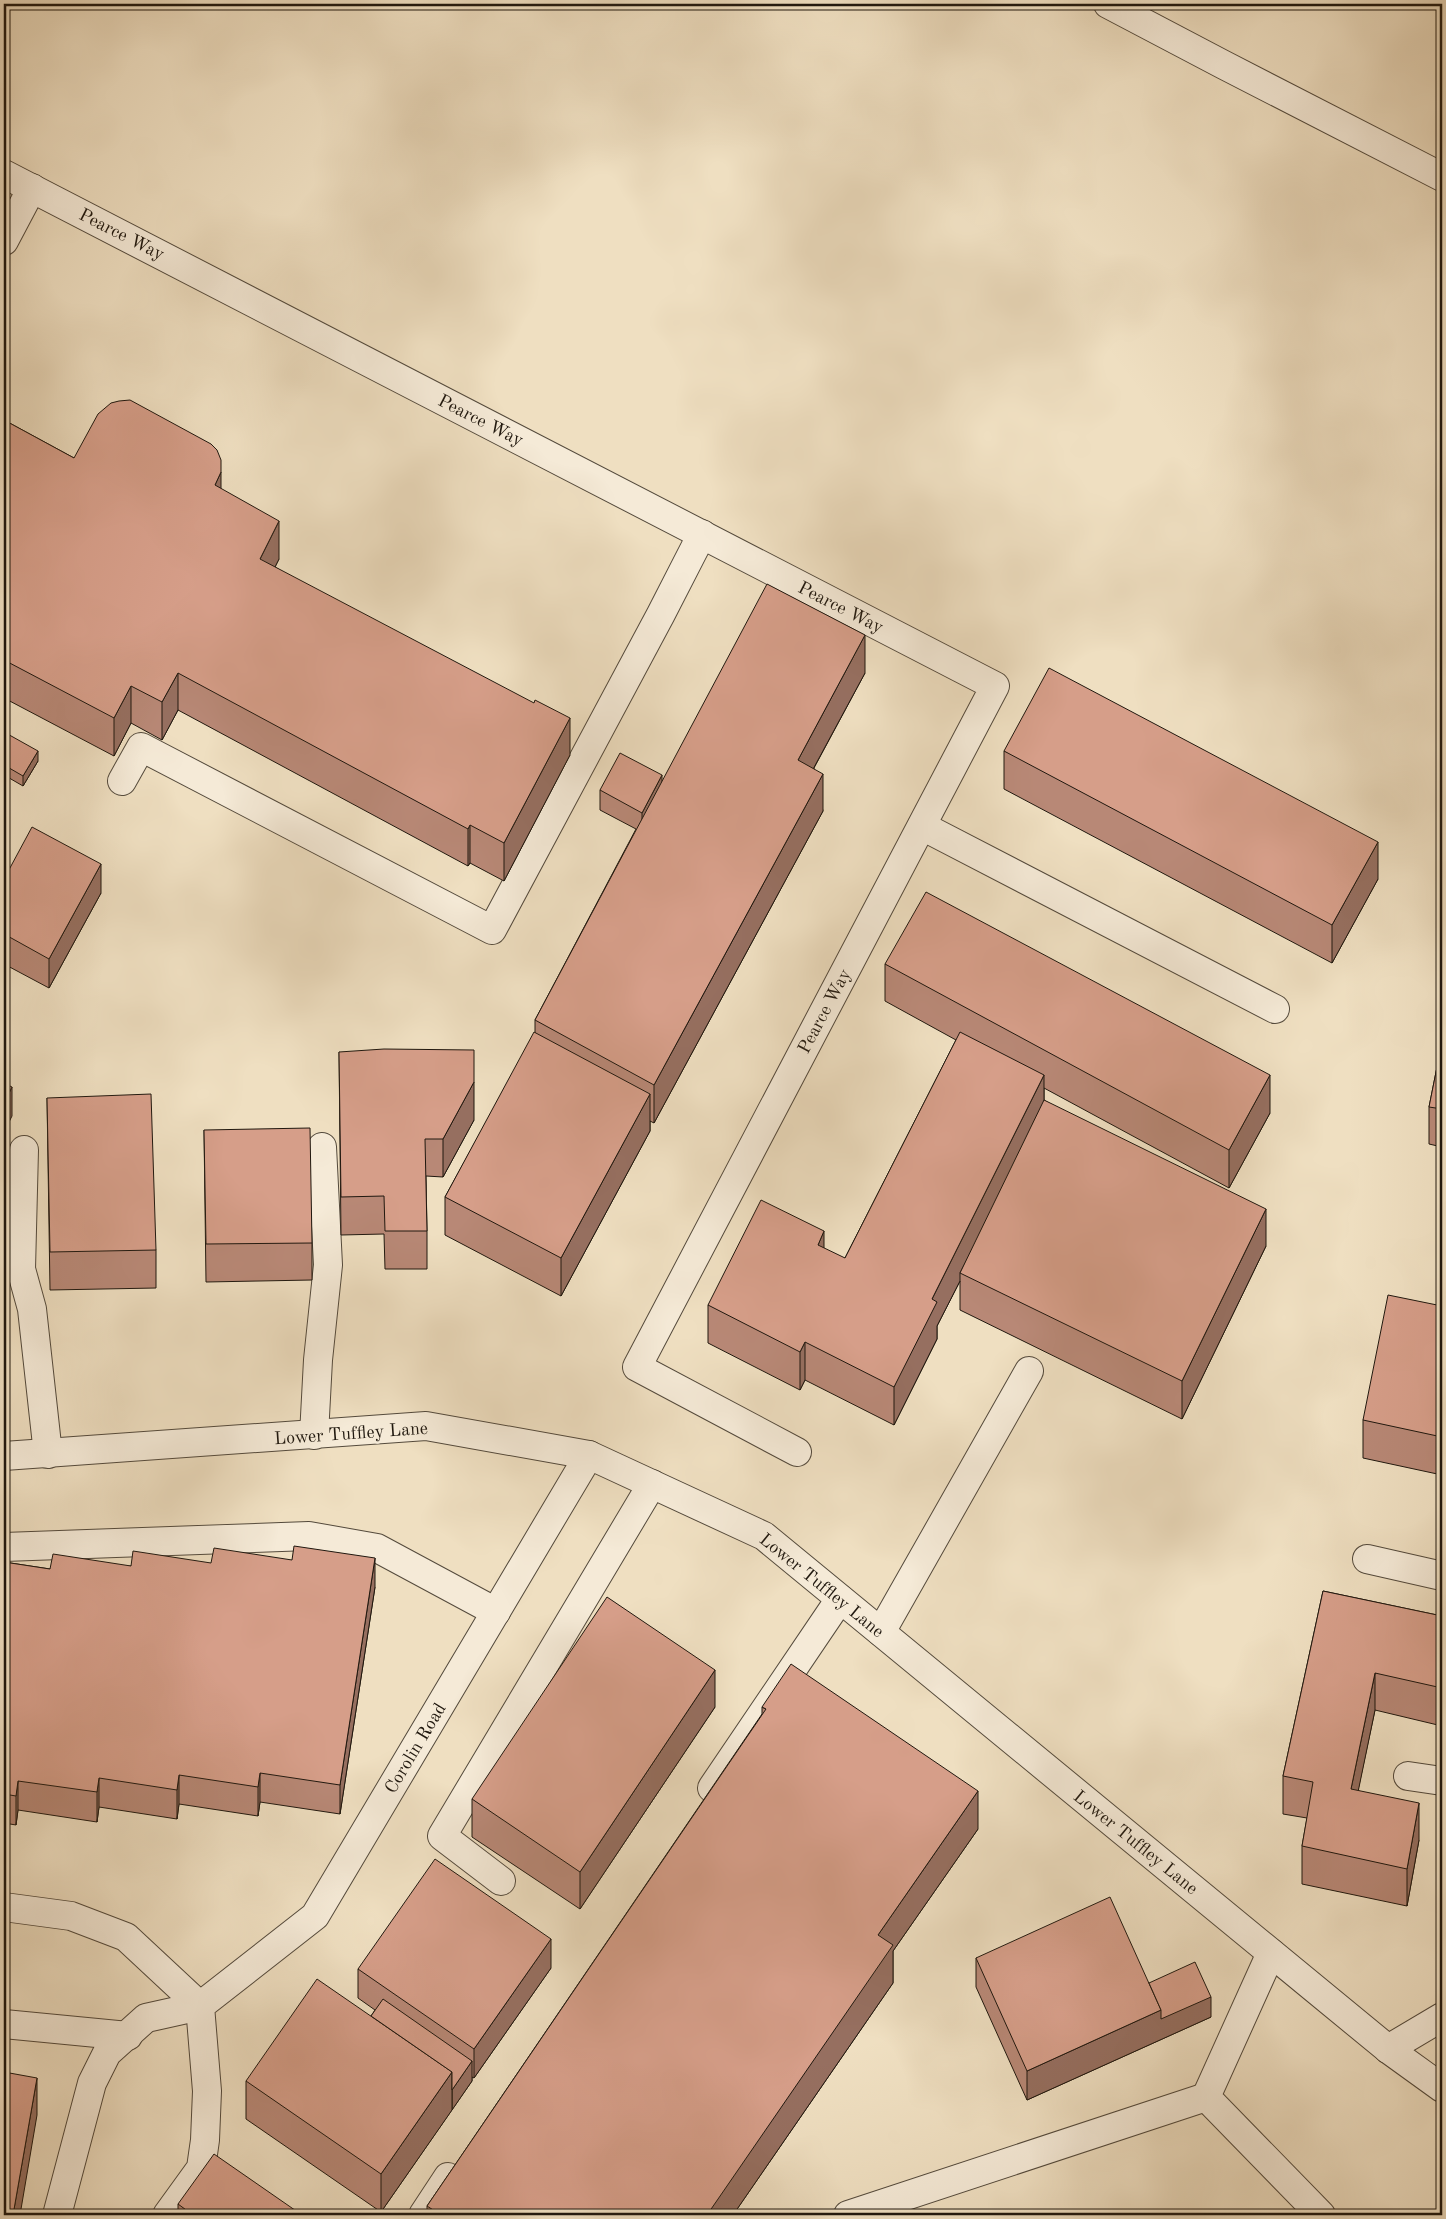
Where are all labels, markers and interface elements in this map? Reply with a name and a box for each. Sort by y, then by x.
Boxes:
street label: Pearce Way [76,206,167,264]
street label: Pearce Way [435,392,526,450]
street label: Pearce Way [795,579,886,637]
street label: Pearce Way [795,966,855,1057]
street label: Lower Tuffley Lane [273,1420,429,1448]
street label: Lower Tuffley Lane [756,1530,887,1641]
street label: Corolin Road [382,1700,450,1797]
street label: Lower Tuffley Lane [1070,1787,1201,1898]

